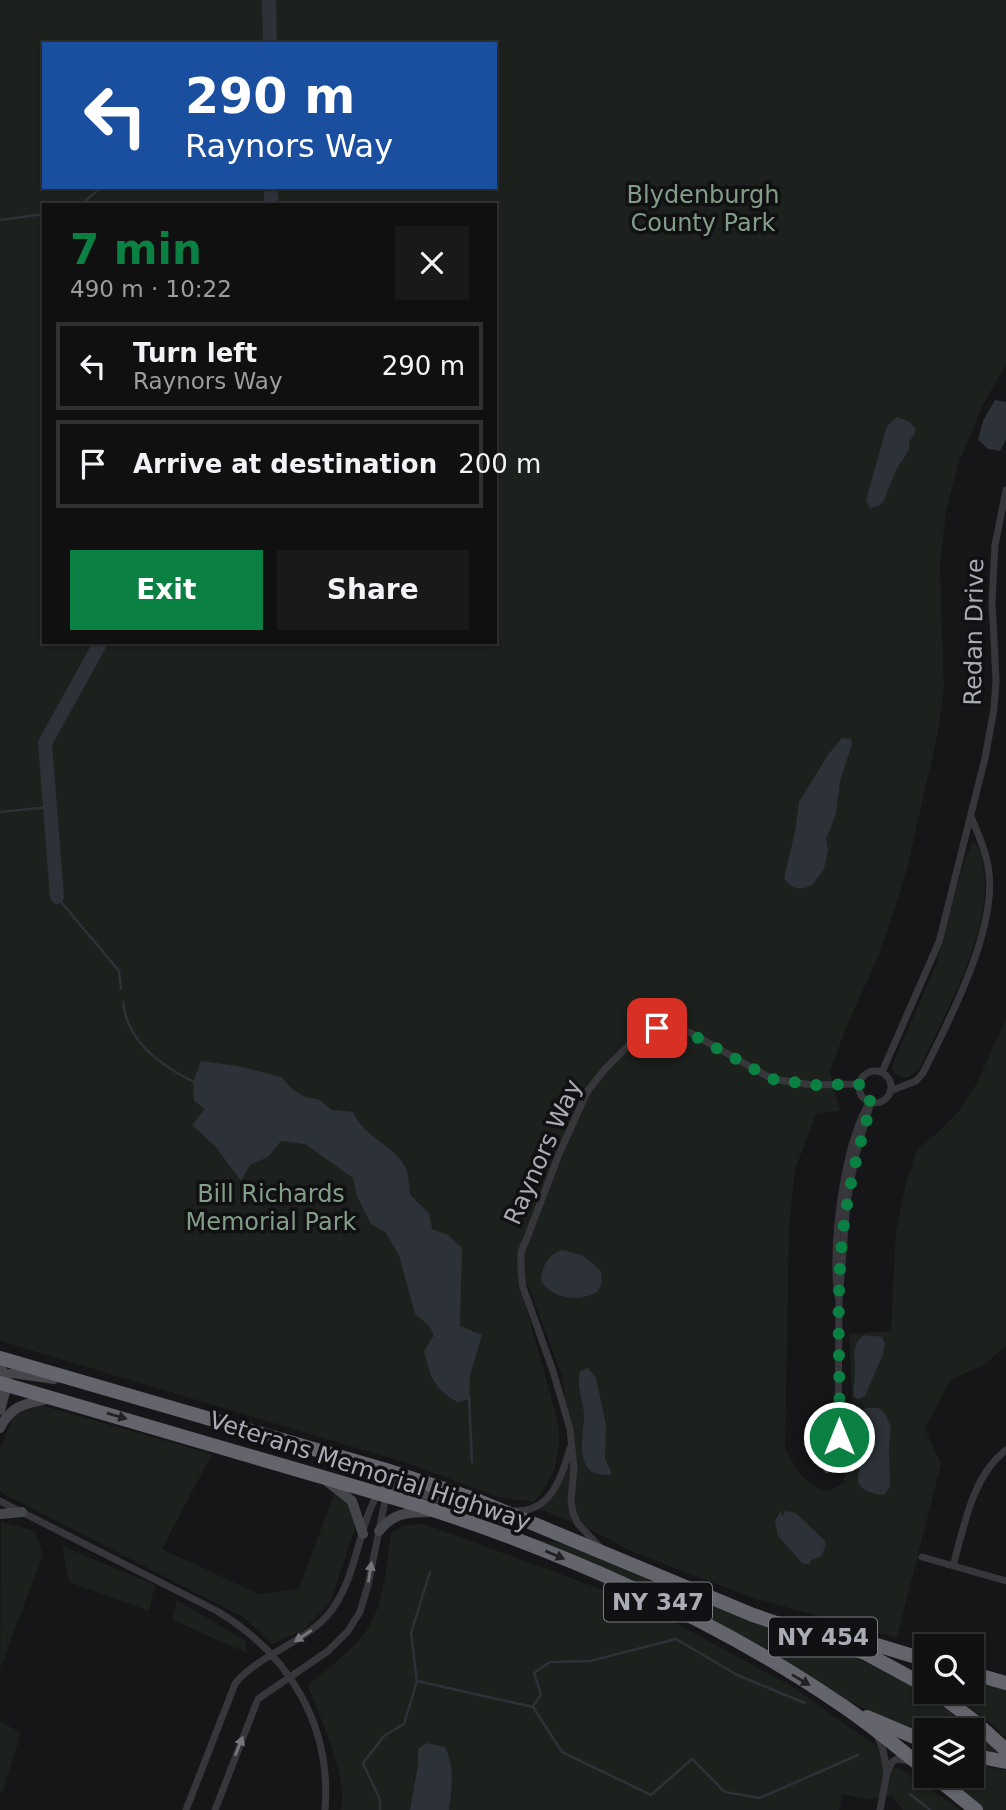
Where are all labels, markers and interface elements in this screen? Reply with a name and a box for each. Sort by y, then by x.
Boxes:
text: 290 m [185,68,355,125]
icon: left [70,70,161,161]
text: Raynors Way [185,127,393,165]
park label: Blydenburgh County Park [627,181,779,237]
text: 7 min [70,225,202,274]
button: close [395,226,469,300]
text: 490 m · 10:22 [70,276,232,302]
text: Turn left [133,338,257,368]
icon: left [74,347,112,385]
text: 290 m [382,351,465,381]
text: Raynors Way [133,368,283,394]
icon: arrive [74,445,112,483]
text: Arrive at destination [133,449,437,479]
text: 200 m [458,449,541,479]
button: Exit [70,550,263,630]
button: Share [277,550,469,630]
street label: Redan Drive [959,558,989,706]
pin [627,998,687,1058]
icon: arrive [638,1009,676,1047]
street label: Raynors Way [498,1075,588,1229]
park label: Bill Richards Memorial Park [186,1180,357,1236]
position arrow [802,1400,876,1474]
street label: Veterans Memorial Highway [206,1406,534,1536]
one-way arrow [107,1412,128,1422]
one-way arrow [544,1550,565,1561]
one-way arrow [365,1561,376,1583]
road number: NY 347 [604,1582,712,1622]
road number: NY 454 [769,1618,877,1656]
one-way arrow [293,1629,312,1642]
map controls [914,1634,984,1788]
button: search [914,1634,984,1704]
one-way arrow [791,1673,811,1686]
button: layers [914,1718,984,1788]
one-way arrow [234,1736,245,1757]

